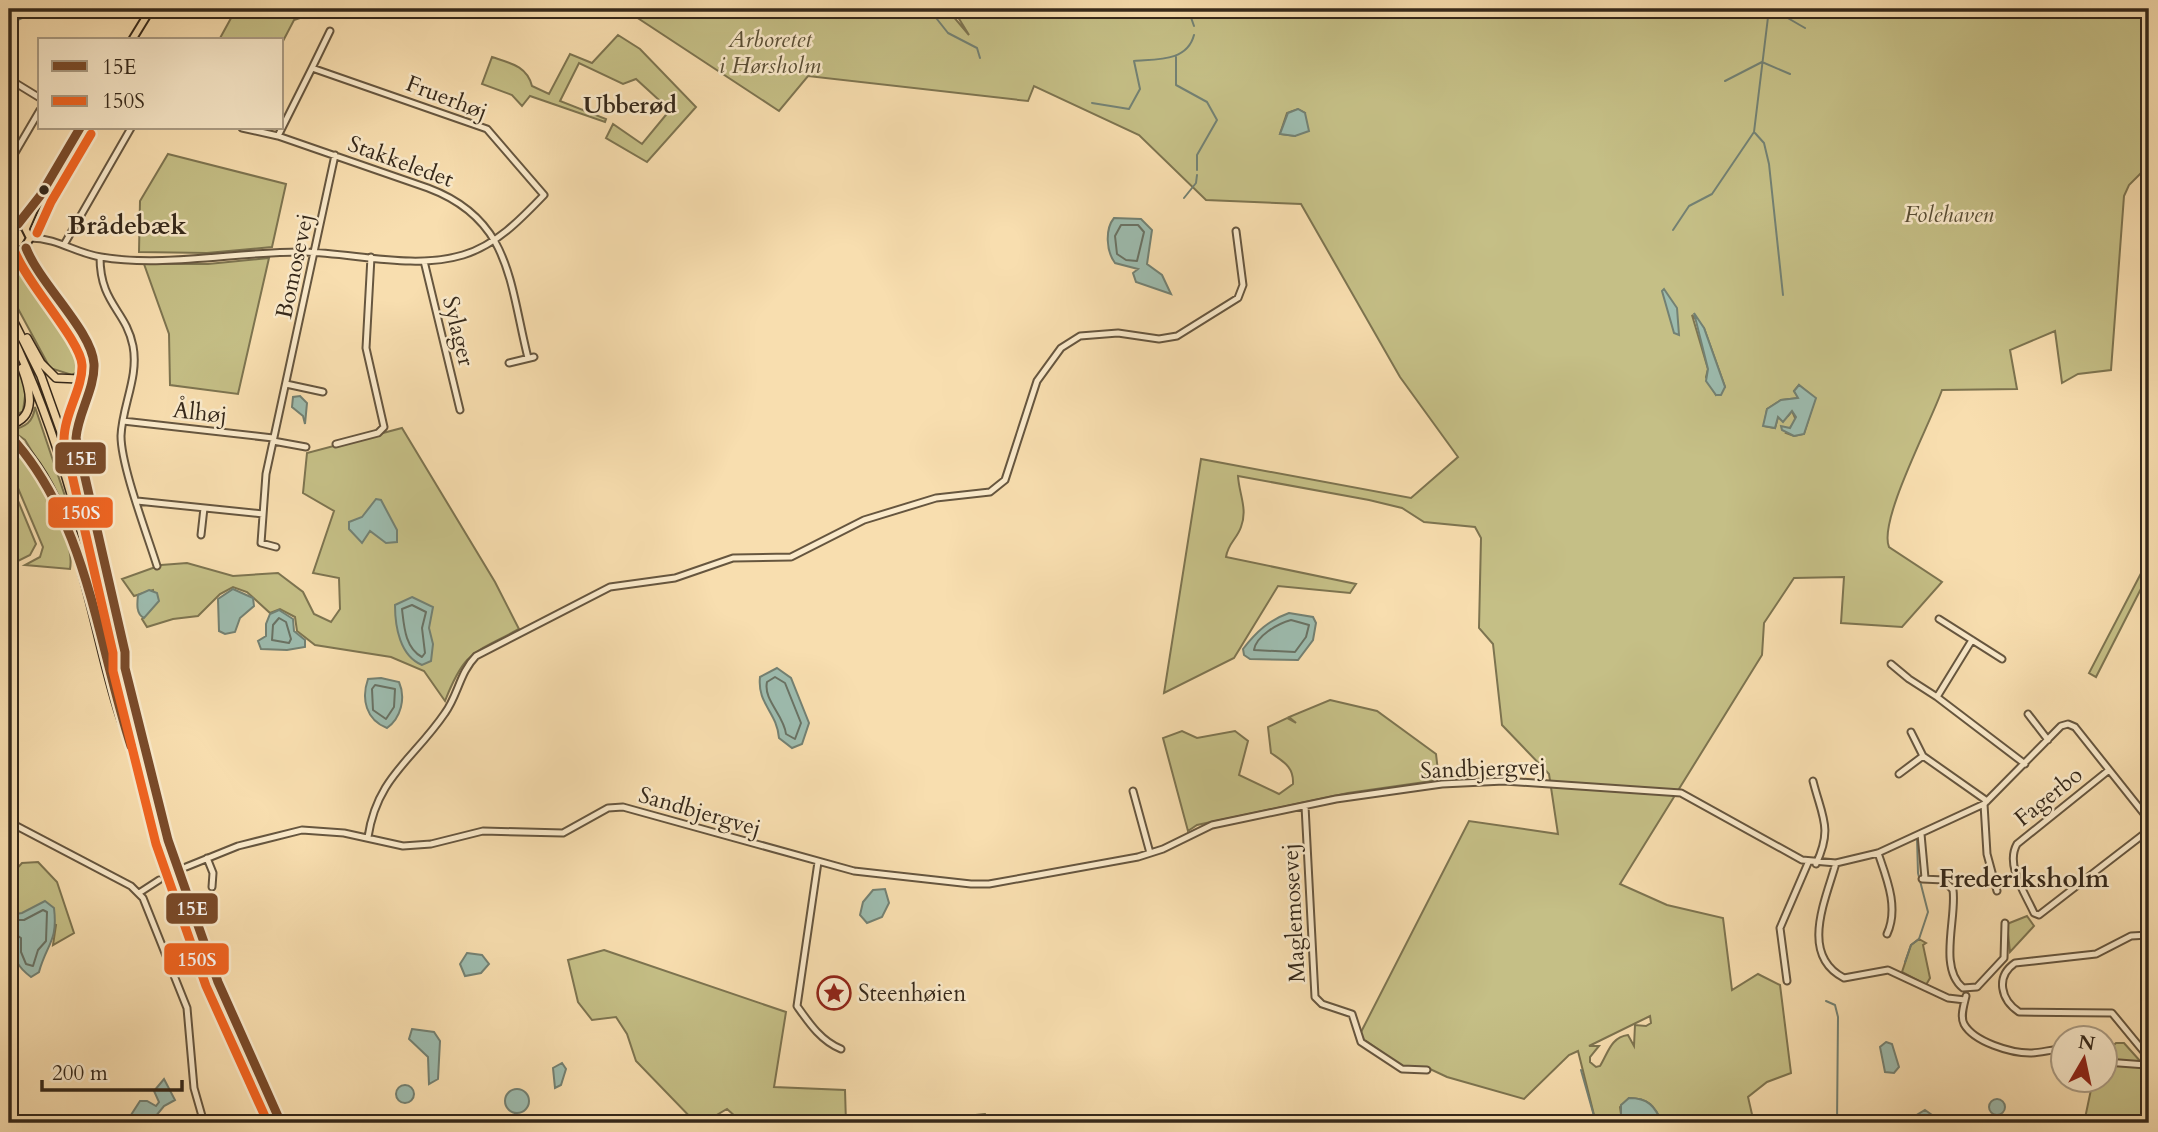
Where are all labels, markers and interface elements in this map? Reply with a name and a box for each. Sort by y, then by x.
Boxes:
park label: Arboretet i Hørsholm [719,24,822,81]
legend [38,38,284,130]
text: 15E [102,53,137,82]
street label: Fruerhøj [402,68,492,127]
text: 150S [102,87,145,116]
district label: Ubberød [583,89,677,122]
street label: Stakkeledet [344,128,458,195]
unlabelled marker [37,183,51,197]
park label: Folehaven [1904,199,1995,230]
district label: Brådebæk [67,208,187,243]
street label: Bomosevej [268,211,321,321]
street label: Sylager [435,293,482,370]
street label: Ålhøj [171,393,229,431]
line badge: 15E [54,441,107,475]
text: 15E [65,446,97,472]
line badge: 150S [47,496,114,529]
text: 150S [61,500,101,526]
street label: Sandbjergvej [1420,751,1546,786]
street label: Fagerbo [2008,759,2089,833]
street label: Sandbjergvej [635,779,765,844]
street label: Maglemosevej [1274,843,1313,983]
district label: Frederiksholm [1939,861,2109,896]
line badge: 15E [165,892,219,925]
text: 15E [176,896,208,922]
line badge: 150S [163,942,230,976]
text: 150S [177,947,217,973]
place icon: Steenhøien [815,974,853,1012]
place label: Steenhøien [858,978,966,1009]
north arrow [2050,1024,2120,1094]
text: N [2076,1029,2097,1057]
scale bar [42,1048,182,1092]
text: 200 m [52,1059,108,1088]

